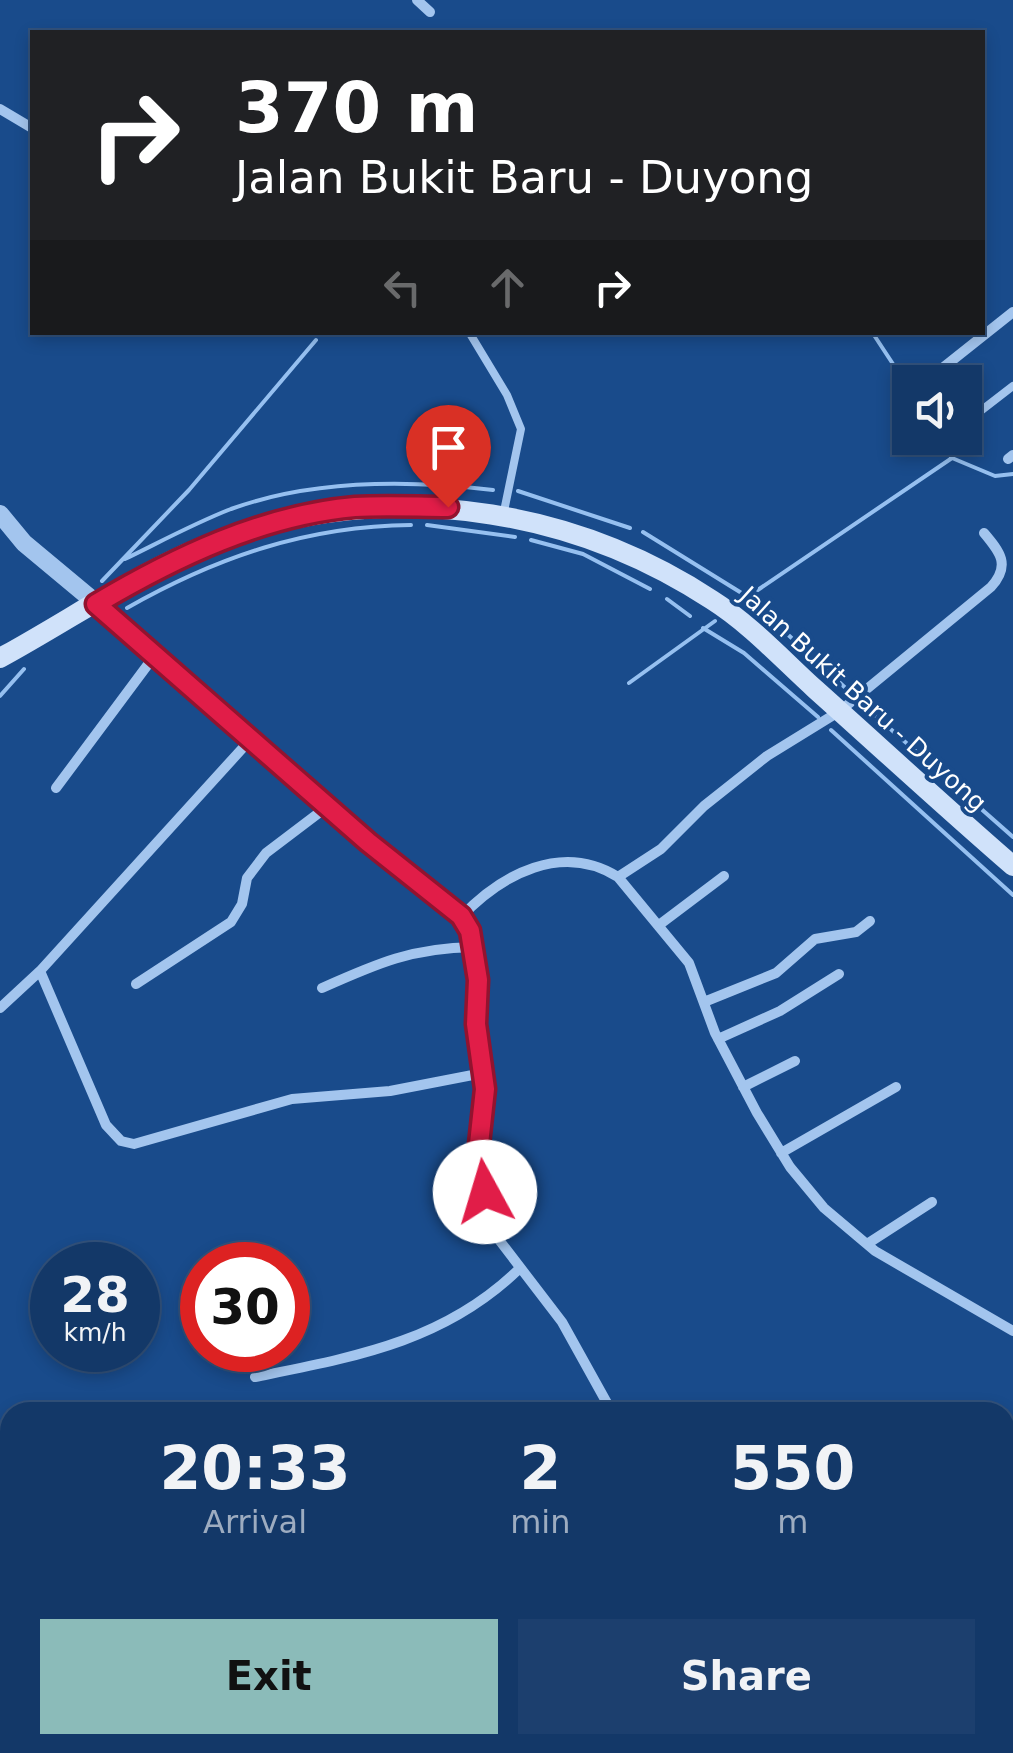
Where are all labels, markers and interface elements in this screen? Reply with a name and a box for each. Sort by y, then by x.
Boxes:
text: 370 m [235,67,478,149]
icon: right [70,70,200,200]
text: Jalan Bukit Baru - Duyong [235,151,813,204]
icon: left [375,260,430,315]
icon: ahead [480,260,535,315]
icon: right [585,260,640,315]
map controls [892,365,982,455]
button: sound [892,365,982,455]
pin [406,405,491,508]
icon: arrive [421,420,476,475]
street label: Jalan Bukit Baru - Duyong [732,579,992,817]
position arrow [433,1140,537,1244]
speed limit sign: 30 [180,1242,310,1372]
text: 28 [60,1266,130,1324]
text: km/h [63,1318,127,1347]
text: 20:33 [160,1433,351,1503]
text: 2 [519,1433,561,1503]
text: 550 [730,1433,855,1503]
text: Arrival [203,1503,307,1541]
text: min [510,1503,571,1541]
text: m [777,1503,808,1541]
button: Exit [40,1619,498,1734]
button: Share [518,1619,975,1734]

